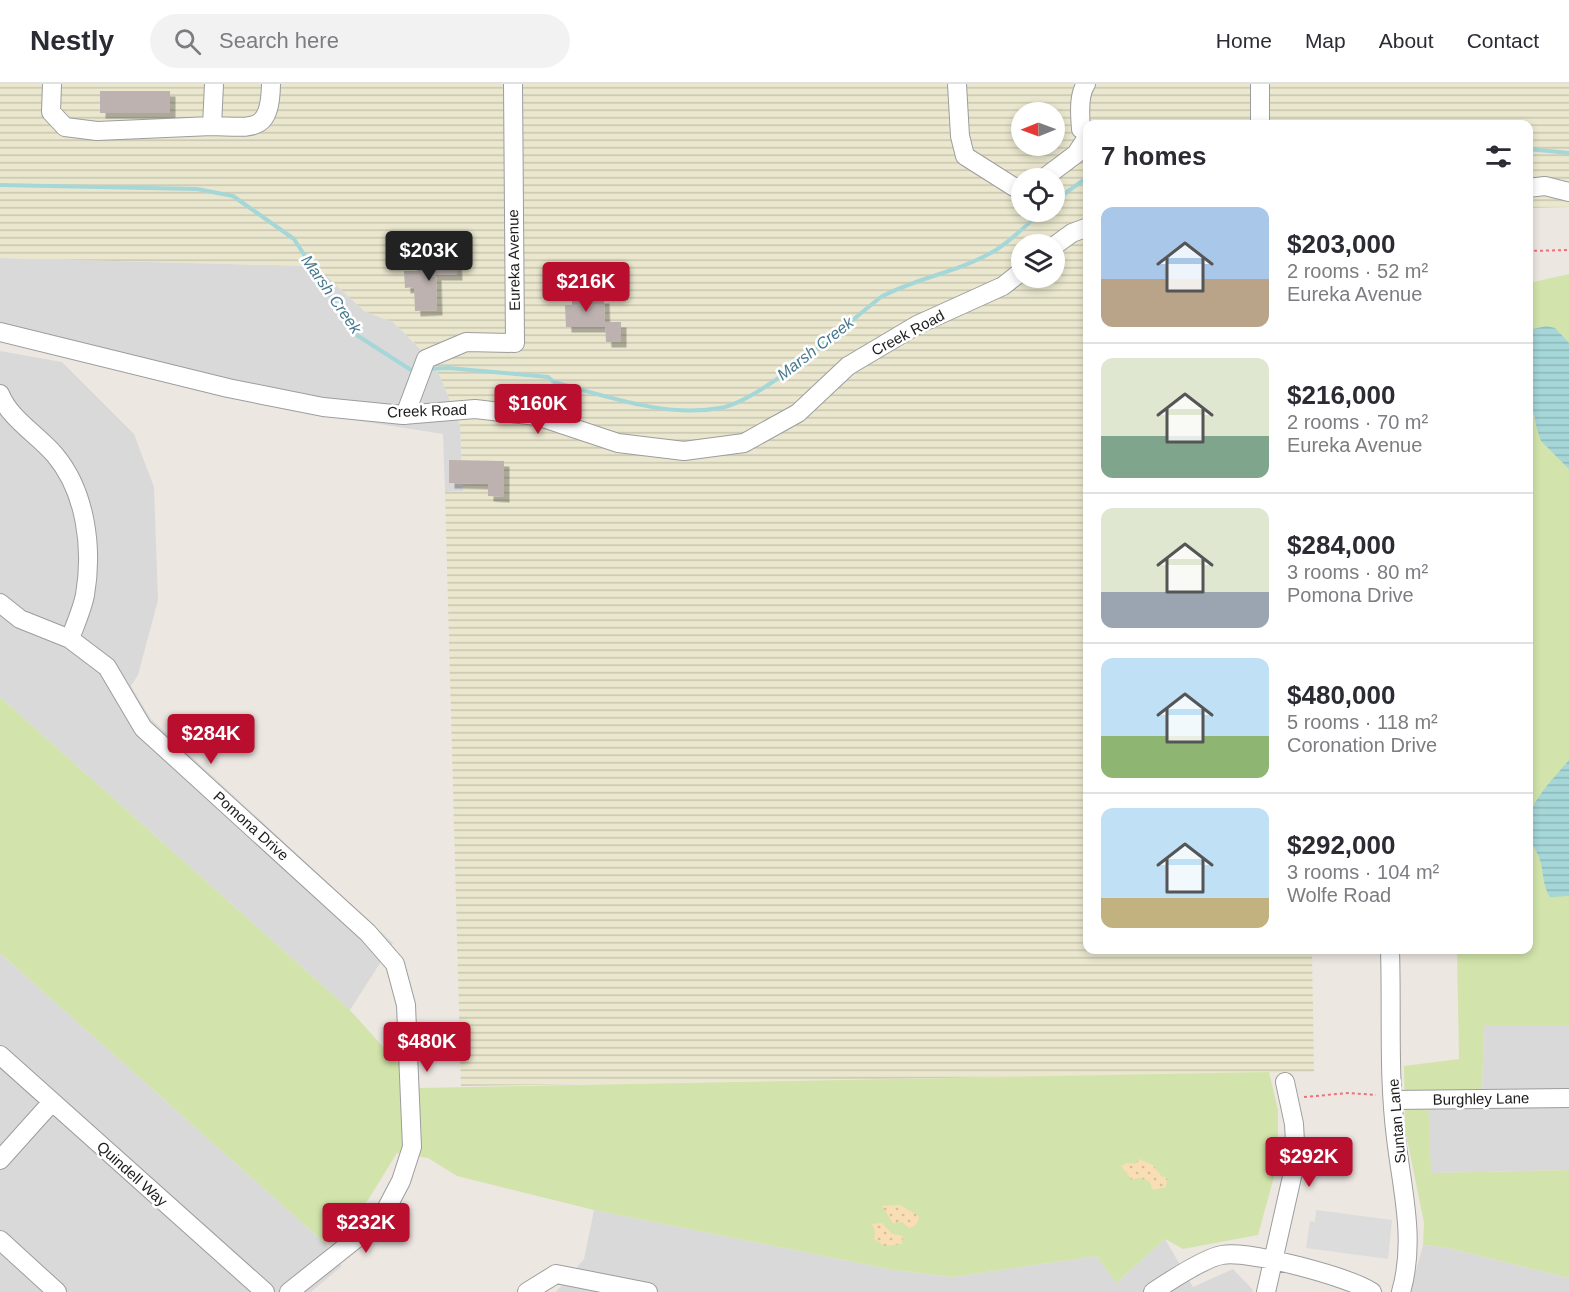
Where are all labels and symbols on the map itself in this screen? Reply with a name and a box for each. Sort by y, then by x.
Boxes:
north arrow [1011,102,1065,156]
street label: Eureka Avenue [504,209,523,311]
pin: $203K [387,231,471,282]
water label: Marsh Creek [298,252,365,337]
pin: $216K [544,262,628,313]
street label: Creek Road [868,306,947,359]
water label: Marsh Creek [774,313,857,383]
pin: $160K [496,384,580,435]
street label: Creek Road [387,401,467,420]
pin: $284K [169,714,253,765]
street label: Pomona Drive [210,788,292,864]
pin: $480K [385,1022,469,1073]
street label: Suntan Lane [1384,1078,1409,1164]
street label: Burghley Lane [1432,1089,1530,1108]
pin: $292K [1267,1137,1351,1188]
street label: Quindell Way [94,1138,171,1210]
pin: $232K [324,1203,408,1254]

